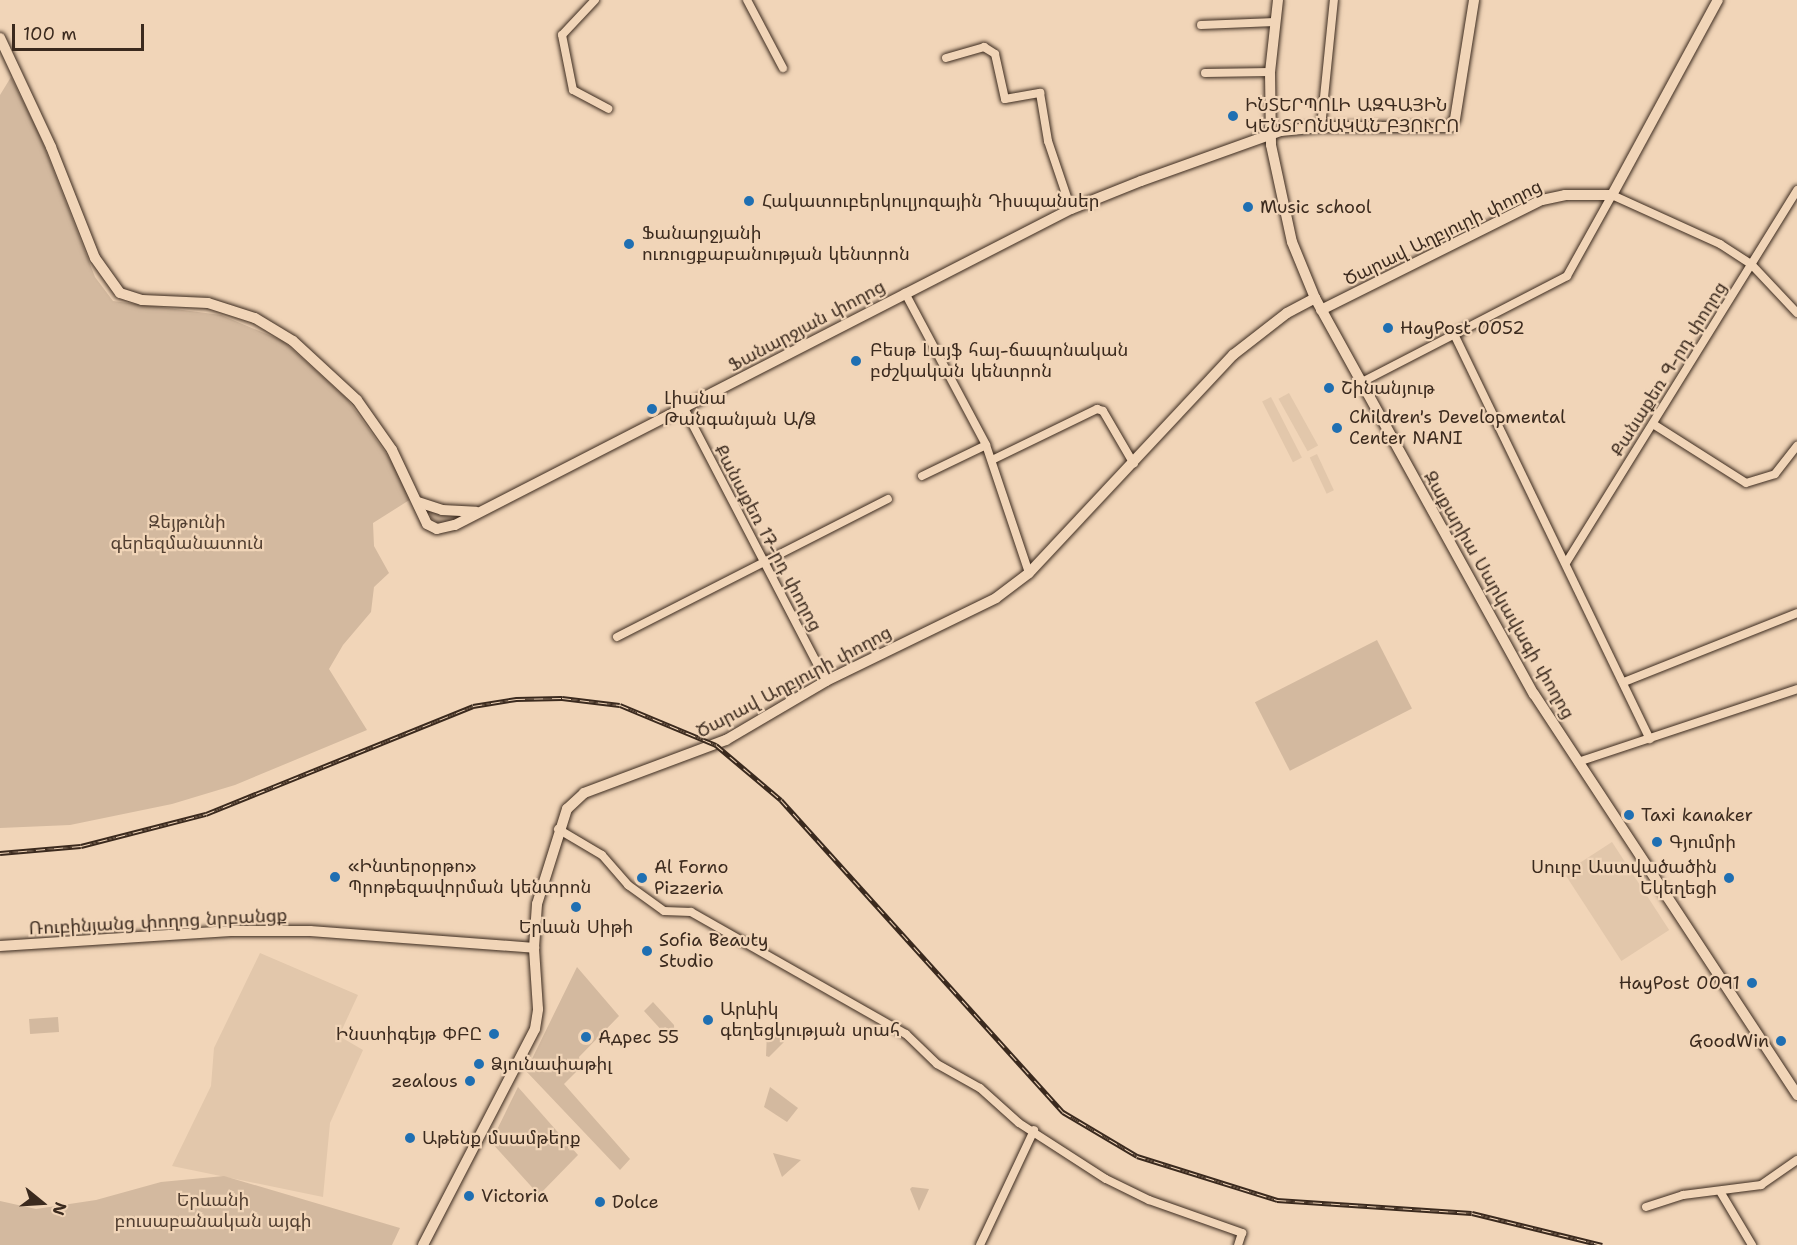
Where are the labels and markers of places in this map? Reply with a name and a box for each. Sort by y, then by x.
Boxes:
place label: ԻՆՏԵՐՊՈԼԻ ԱԶԳԱՅԻՆ ԿԵՆՏՐՈՆԱԿԱՆ ԲՅՈՒՐՈ [1245,95,1459,138]
marker: ԻՆՏԵՐՊՈԼԻ ԱԶԳԱՅԻՆ ԿԵՆՏՐՈՆԱԿԱՆ ԲՅՈՒՐՈ [1226,109,1240,123]
place label: Հակատուբերկուլյոզային Դիսպանսեր [762,190,1100,212]
marker: Հակատուբերկուլյոզային Դիսպանսեր [740,192,758,210]
place label: Music school [1260,196,1371,218]
marker: Music school [1241,200,1255,214]
place label: Ֆանարջյանի ուռուցքաբանության կենտրոն [642,223,910,266]
marker: Ֆանարջյանի ուռուցքաբանության կենտրոն [620,235,638,253]
place label: HayPost 0052 [1400,317,1525,339]
marker: HayPost 0052 [1381,321,1395,335]
place label: Բեսթ Լայֆ հայ-ճապոնական բժշկական կենտրոն [870,340,1128,382]
marker: Բեսթ Լայֆ հայ-ճապոնական բժշկական կենտրոն [847,352,865,370]
place label: Շինանյութ [1341,377,1435,399]
marker: Շինանյութ [1322,381,1336,395]
place label: Լիանա Թանգանյան Ա/Ձ [664,388,816,430]
marker: Լիանա Թանգանյան Ա/Ձ [645,402,659,416]
place label: Children's Developmental Center NANI [1349,407,1566,450]
marker: Children's Developmental Center NANI [1330,421,1344,435]
place label: Taxi kanaker [1641,804,1753,826]
marker: Taxi kanaker [1622,808,1636,822]
place label: Գյումրի [1669,831,1736,853]
marker: Գյումրի [1650,835,1664,849]
place label: «Ինտերօրթո» Պրոթեզավորման կենտրոն [348,856,591,898]
place label: Al Forno Pizzeria [654,857,728,900]
place label: Սուրբ Աստվածածին Եկեղեցի [1531,857,1717,900]
marker: «Ինտերօրթո» Պրոթեզավորման կենտրոն [326,868,344,886]
marker: Al Forno Pizzeria [635,871,649,885]
marker: Սուրբ Աստվածածին Եկեղեցի [1722,871,1736,885]
marker: Երևան Սիթի [569,900,583,914]
place label: Երևան Սիթի [519,916,633,938]
place label: Sofia Beauty Studio [659,930,768,972]
marker: Sofia Beauty Studio [640,944,654,958]
place label: HayPost 0091 [1619,972,1740,994]
marker: HayPost 0091 [1745,976,1759,990]
place label: Արևիկ գեղեցկության սրահ [720,999,900,1042]
marker: Արևիկ գեղեցկության սրահ [701,1013,715,1027]
place label: Ինստիգեյթ ՓԲԸ [336,1023,482,1045]
place label: Адрес 55 [598,1026,679,1048]
marker: Ինստիգեյթ ՓԲԸ [487,1027,501,1041]
marker: Адрес 55 [579,1030,593,1044]
place label: GoodWin [1689,1030,1769,1052]
marker: GoodWin [1774,1034,1788,1048]
place label: Ձյունափաթիլ [491,1053,612,1075]
marker: Ձյունափաթիլ [472,1057,486,1071]
place label: zealous [391,1070,458,1092]
marker: zealous [463,1074,477,1088]
place label: Աթենք մսամթերք [422,1127,581,1149]
marker: Աթենք մսամթերք [403,1131,417,1145]
place label: Victoria [481,1185,548,1207]
marker: Victoria [462,1189,476,1203]
place label: Dolce [612,1191,659,1213]
marker: Dolce [593,1195,607,1209]

